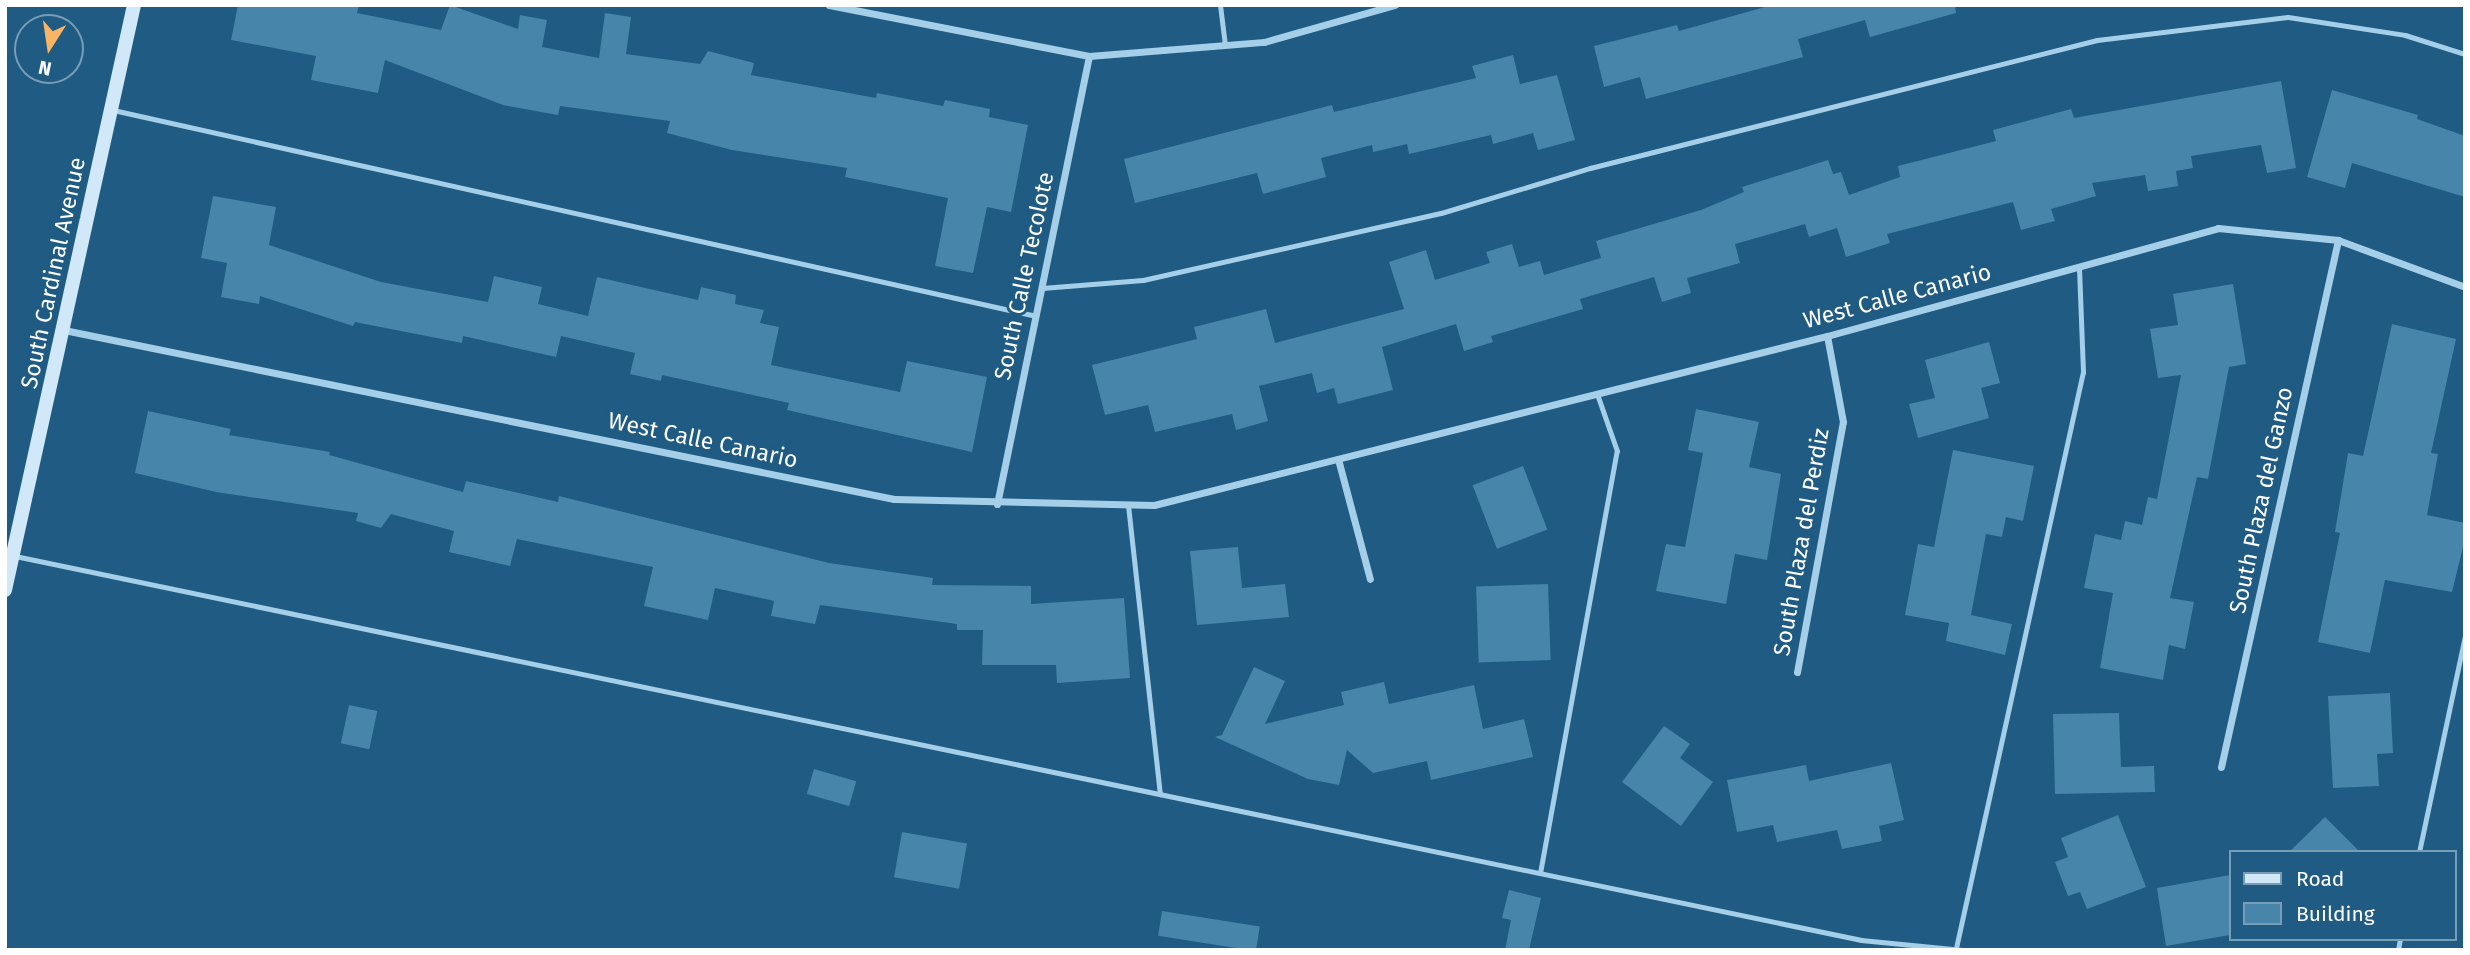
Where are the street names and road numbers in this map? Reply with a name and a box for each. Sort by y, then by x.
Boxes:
street label: South Cardinal Avenue [15,155,91,391]
street label: South Calle Tecolote [988,170,1060,382]
street label: West Calle Canario [1800,258,1994,334]
street label: South Plaza del Ganzo [2224,384,2298,616]
street label: West Calle Canario [606,406,800,474]
street label: South Plaza del Perdiz [1767,426,1835,658]

